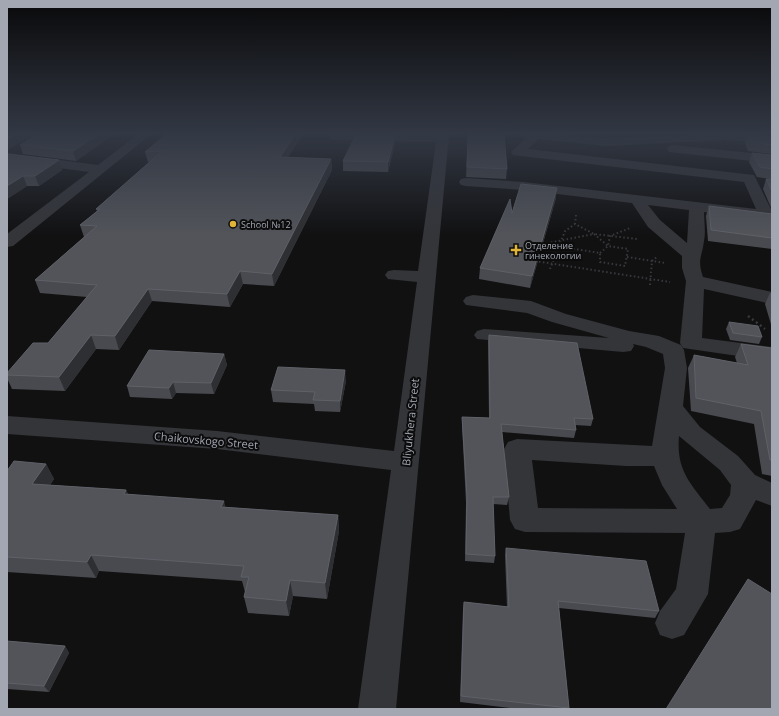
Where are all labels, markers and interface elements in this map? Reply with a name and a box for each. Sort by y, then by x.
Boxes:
place label: School №12 [241,218,291,231]
marker: School №12 [228,219,238,229]
place label: Отделение гинекологии [525,239,581,262]
marker: Отделение гинекологии [510,244,522,256]
street label: Bliyukhera Street [398,377,422,466]
street label: Chaikovskogo Street [153,428,259,452]

